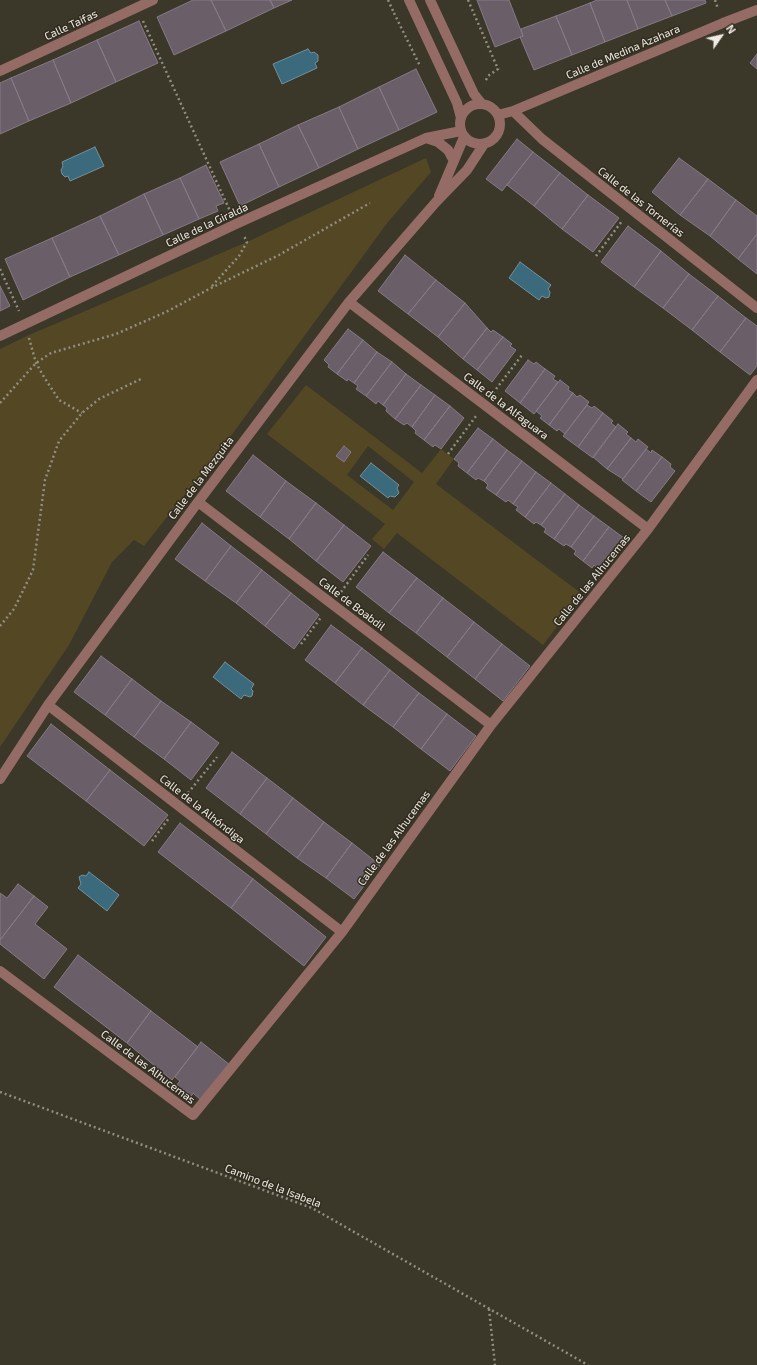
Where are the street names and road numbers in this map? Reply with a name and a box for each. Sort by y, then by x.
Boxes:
street label: Calle Taifas [42,7,100,43]
street label: Calle de Medina Azahara [564,22,682,82]
street label: Calle de las Tornerías [595,164,687,240]
street label: Calle de la Giralda [164,200,250,250]
street label: Calle de la Alfaguara [461,370,551,442]
street label: Calle de la Mezquita [166,434,236,522]
street label: Calle de las Alhucemas [551,531,633,629]
street label: Calle de Boabdil [316,575,388,633]
street label: Calle de la Alhóndiga [157,772,247,846]
street label: Calle de las Alhucemas [355,788,433,888]
street label: Calle de las Alhucemas [98,1027,198,1107]
street label: Camino de la Isabela [223,1162,323,1210]

